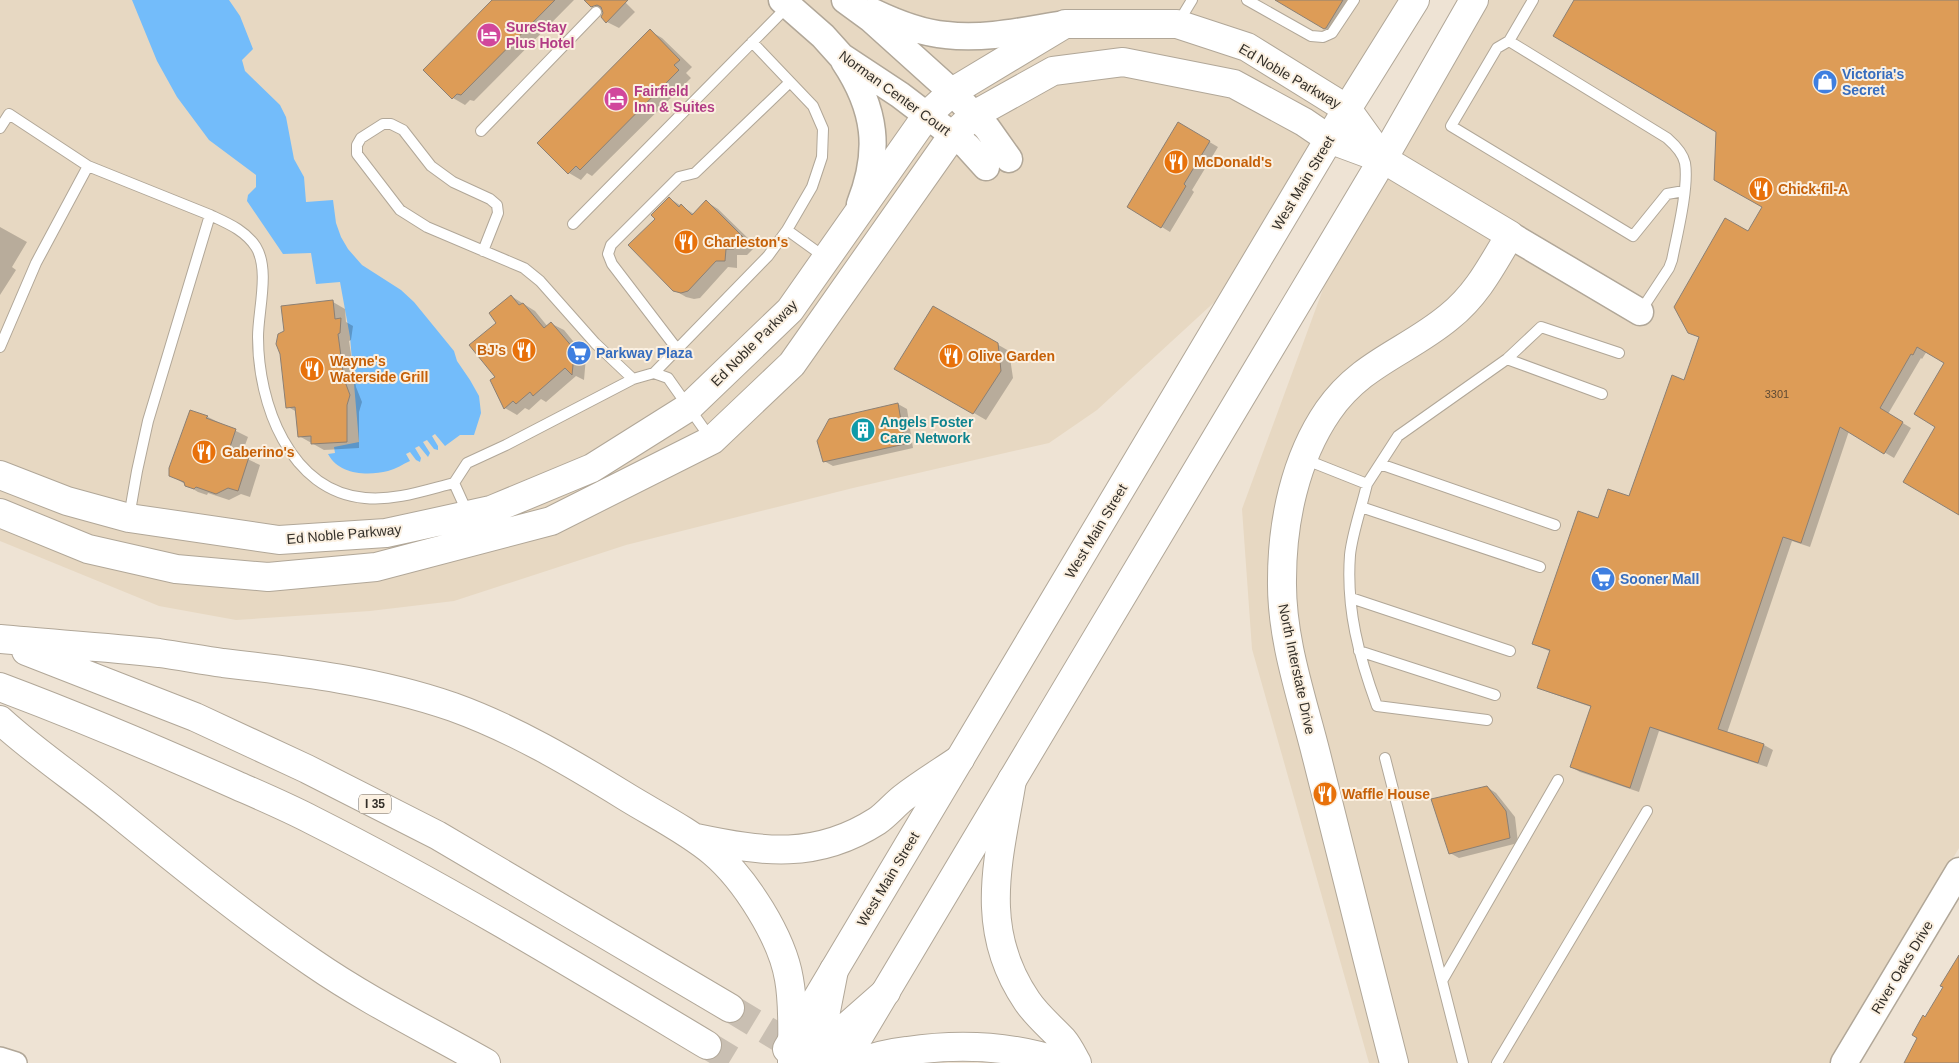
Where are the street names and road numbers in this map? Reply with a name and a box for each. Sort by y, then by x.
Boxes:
street label: Ed Noble Parkway [1236,40,1344,112]
street label: Norman Center Court [836,47,954,139]
street label: West Main Street [1269,133,1337,233]
street label: Ed Noble Parkway [708,297,800,389]
street label: West Main Street [1062,481,1130,581]
street label: Ed Noble Parkway [286,521,402,547]
street label: North Interstate Drive [1275,602,1319,736]
road number: I 35 [359,794,391,814]
street label: West Main Street [854,829,922,929]
street label: River Oaks Drive [1868,917,1936,1016]

